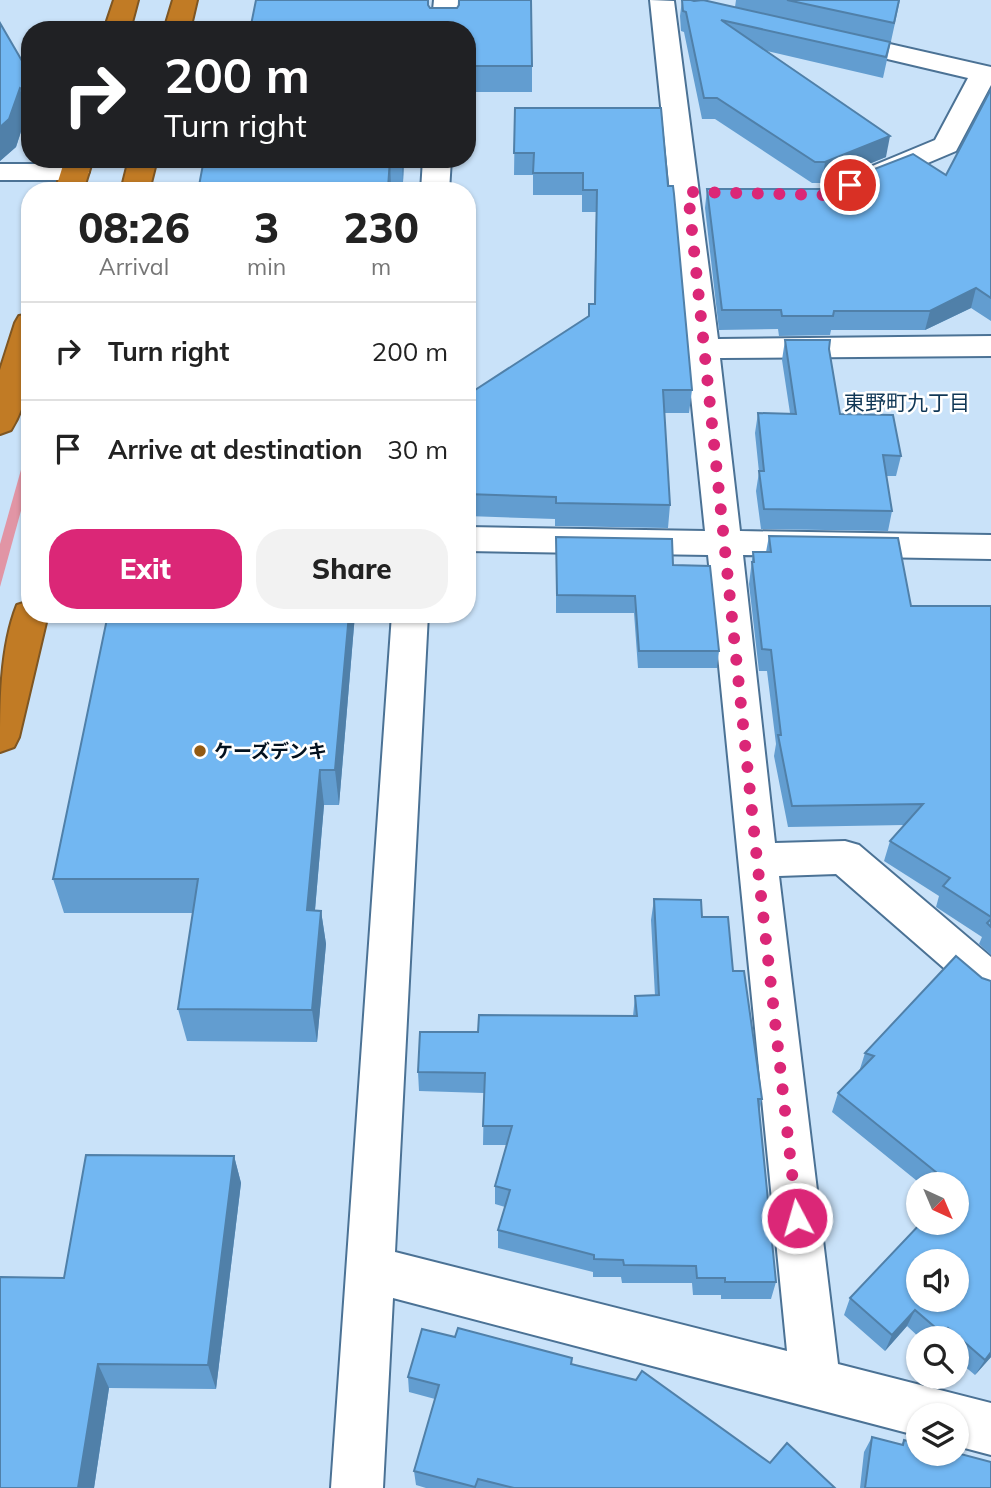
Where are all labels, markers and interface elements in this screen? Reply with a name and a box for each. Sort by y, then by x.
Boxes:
text: 200 m [164,44,310,105]
icon: right [49,49,140,140]
text: Turn right [164,105,307,145]
pin [820,155,880,215]
icon: arrive [831,166,869,204]
text: 08:26 [78,201,190,254]
text: 3 [254,201,279,254]
text: 230 [343,201,419,254]
text: Arrival [99,252,169,281]
text: min [247,252,286,281]
text: m [371,252,391,281]
icon: right [49,332,87,370]
text: Turn right [108,335,229,368]
text: 200 m [372,335,448,368]
district label: 東野町九丁目 [844,389,970,415]
icon: arrive [49,430,87,468]
text: Arrive at destination [108,433,363,466]
text: 30 m [387,433,448,466]
button: Exit [49,529,242,609]
button: Share [256,529,448,609]
place label: ケーズデンキ [214,739,327,763]
marker: ケーズデンキ [192,743,208,759]
north arrow [906,1172,970,1236]
map controls [906,1172,969,1466]
position arrow [760,1181,834,1255]
button: sound [906,1249,969,1312]
button: search [906,1326,969,1389]
button: layers [906,1403,969,1466]

